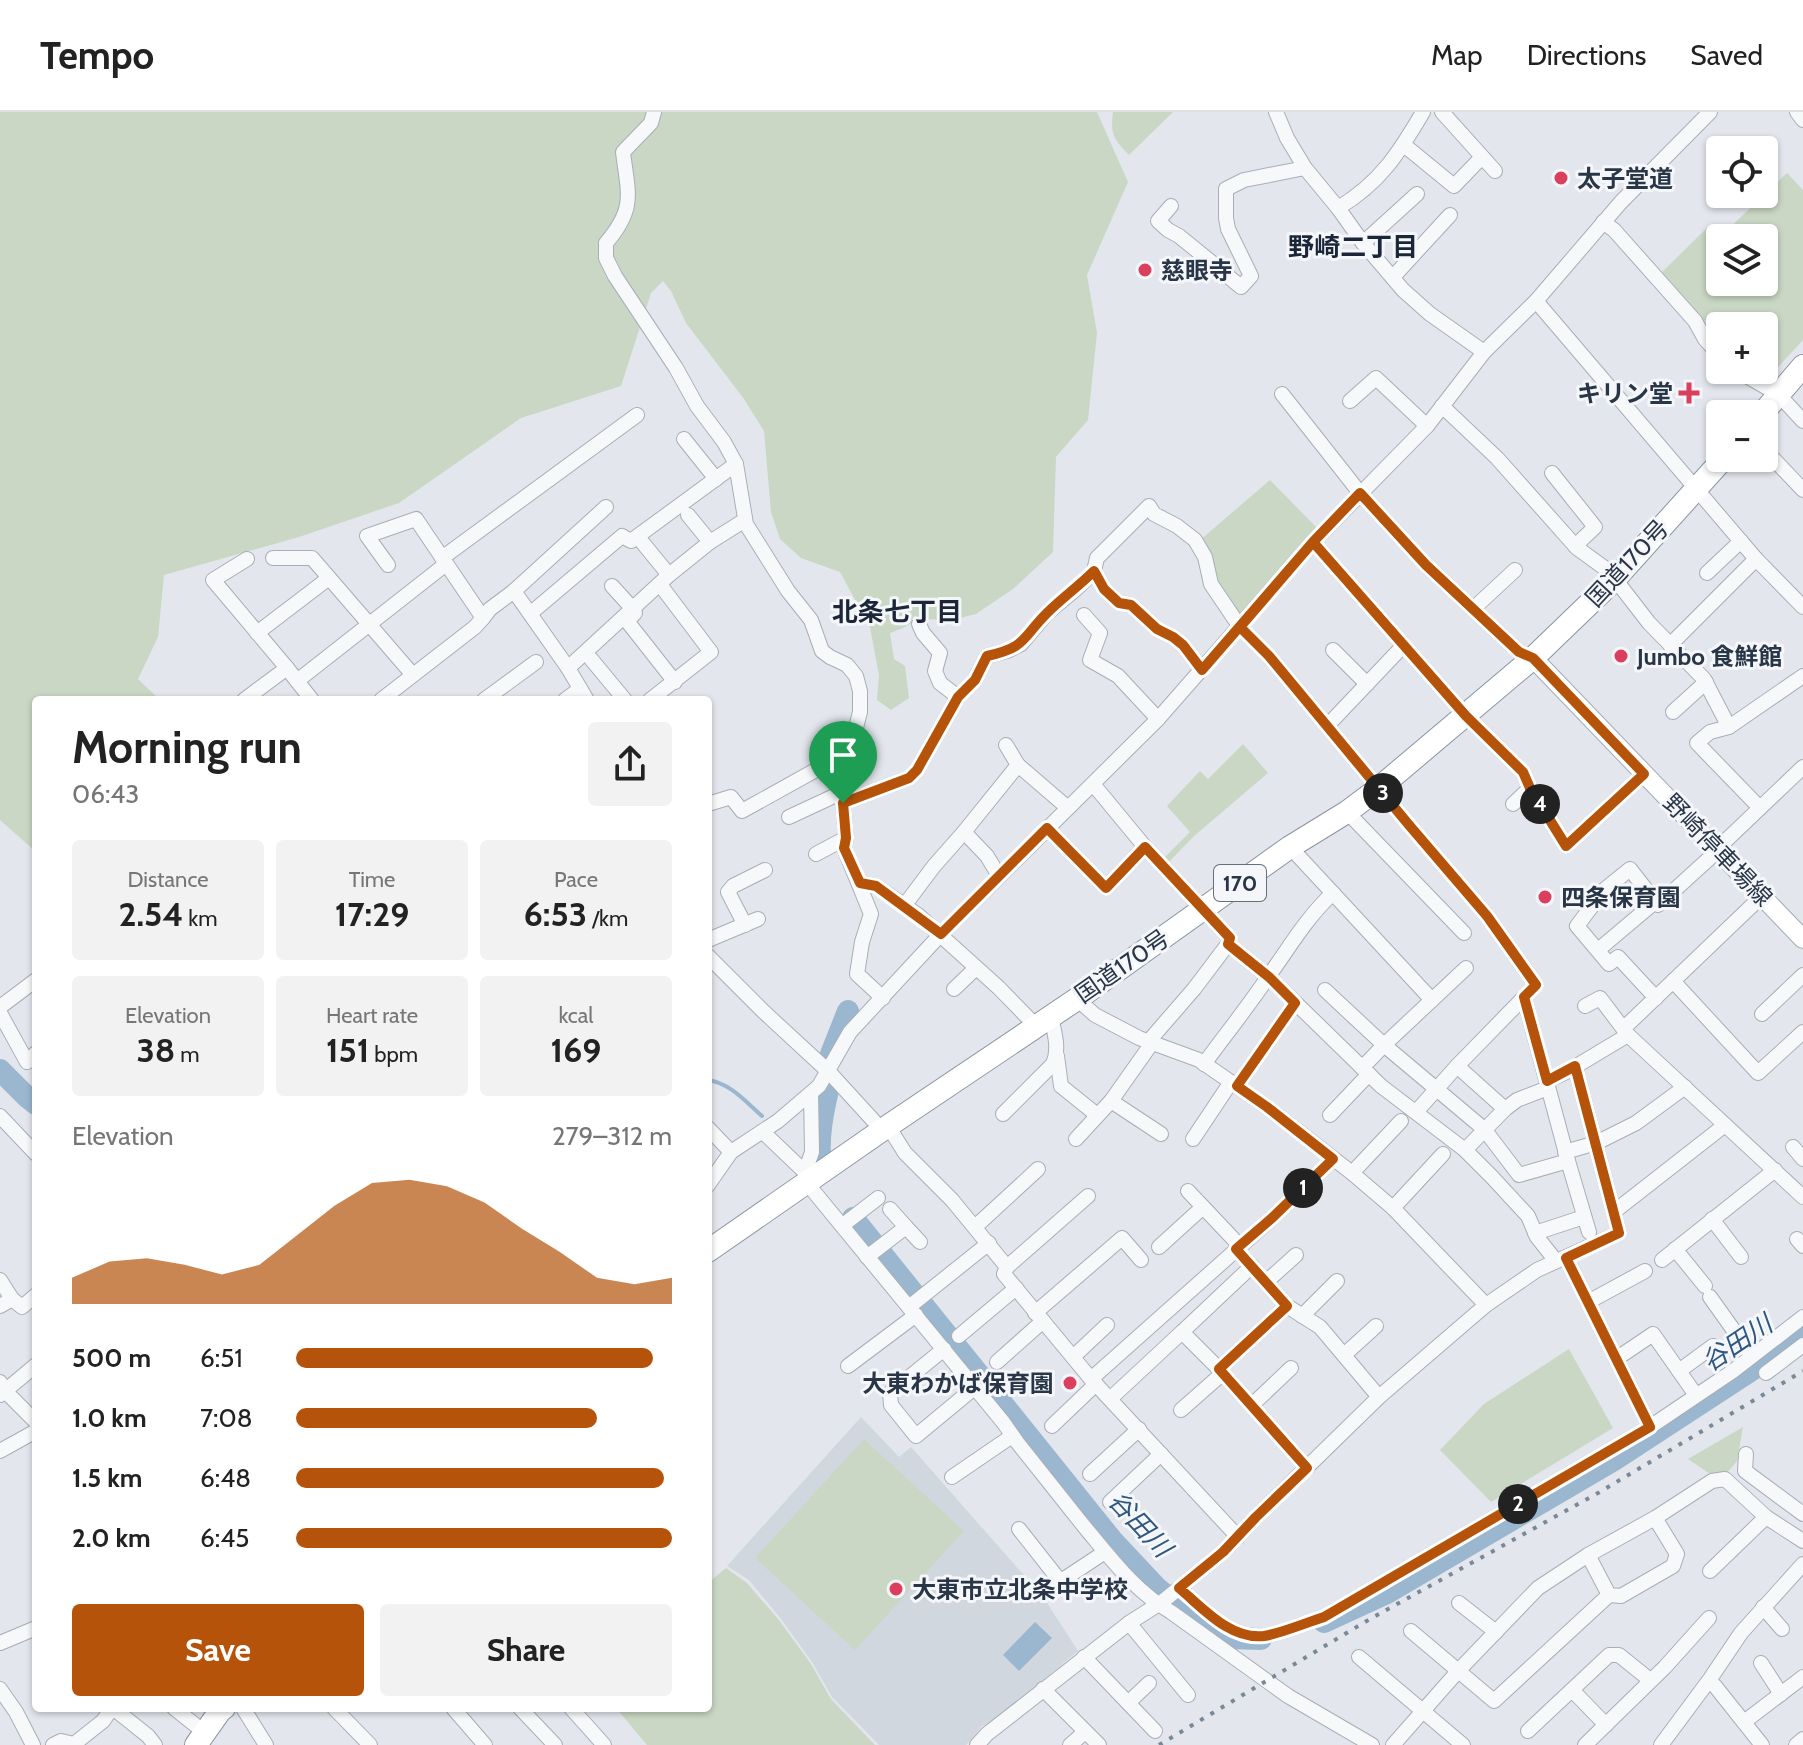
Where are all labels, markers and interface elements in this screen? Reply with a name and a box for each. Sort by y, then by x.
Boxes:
text: Tempo [40,32,154,79]
text: Map [1431,38,1483,72]
text: Directions [1527,38,1646,72]
text: Saved [1690,38,1763,72]
map controls [1706,136,1778,472]
button: locate [1706,136,1778,208]
place label: 太子堂道 [1577,164,1673,193]
marker: 太子堂道 [1552,169,1570,187]
button: layers [1706,224,1778,296]
district label: 野崎二丁目 [1288,231,1418,263]
place label: 慈眼寺 [1161,256,1233,285]
marker: 慈眼寺 [1136,261,1154,279]
button: + [1706,312,1778,384]
place label: キリン堂 [1577,379,1673,408]
marker: キリン堂 [1680,384,1698,402]
button: − [1706,400,1778,472]
street label: 国道170号 [1579,513,1675,613]
district label: 北条七丁目 [832,596,962,628]
place label: Jumbo 食鮮館 [1636,642,1782,671]
marker: Jumbo 食鮮館 [1612,647,1630,665]
text: Morning run [72,721,302,774]
pin [809,721,877,803]
button: share [588,722,672,806]
icon: arrive [821,733,865,777]
pin: 3 [1363,773,1403,813]
text: 06:43 [72,778,139,810]
text: 3 [1377,779,1389,806]
pin: 4 [1520,784,1560,824]
street label: 野崎停車場線 [1658,788,1778,912]
text: 4 [1533,790,1547,817]
road number: 170 [1214,865,1266,901]
text: Distance [128,866,208,893]
text: Time [349,866,395,893]
text: Pace [554,866,598,893]
place label: 四条保育園 [1561,883,1681,912]
marker: 四条保育園 [1536,888,1554,906]
text: 2.54 [118,893,183,935]
text: 17:29 [335,893,409,935]
text: 6:53 [524,893,587,935]
text: km [183,905,218,932]
text: /km [587,905,628,932]
street label: 国道170号 [1069,923,1175,1009]
text: Elevation [125,1002,211,1029]
text: Heart rate [326,1002,418,1029]
text: kcal [558,1002,594,1029]
text: 38 [136,1029,175,1071]
text: 151 [326,1029,369,1071]
text: 169 [551,1029,601,1071]
text: m [175,1041,200,1068]
text: bpm [369,1041,418,1068]
text: Elevation [72,1120,174,1152]
text: 279–312 m [552,1120,672,1152]
pin: 1 [1283,1168,1323,1208]
text: 1 [1299,1174,1307,1201]
water label: 谷田川 [1696,1306,1781,1378]
text: 500 m [72,1342,151,1374]
text: 6:51 [200,1342,243,1374]
place label: 大東わかば保育園 [862,1369,1054,1398]
marker: 大東わかば保育園 [1061,1374,1079,1392]
text: 1.0 km [72,1402,147,1434]
text: 7:08 [200,1402,252,1434]
text: 1.5 km [72,1462,142,1494]
text: 6:48 [200,1462,251,1494]
pin: 2 [1498,1484,1538,1524]
water label: 谷田川 [1102,1485,1180,1566]
text: 2 [1512,1490,1524,1517]
text: 2.0 km [72,1522,151,1554]
text: 6:45 [200,1522,249,1554]
place label: 大東市立北条中学校 [912,1575,1128,1604]
marker: 大東市立北条中学校 [887,1580,905,1598]
button: Save [72,1604,364,1696]
button: Share [380,1604,672,1696]

